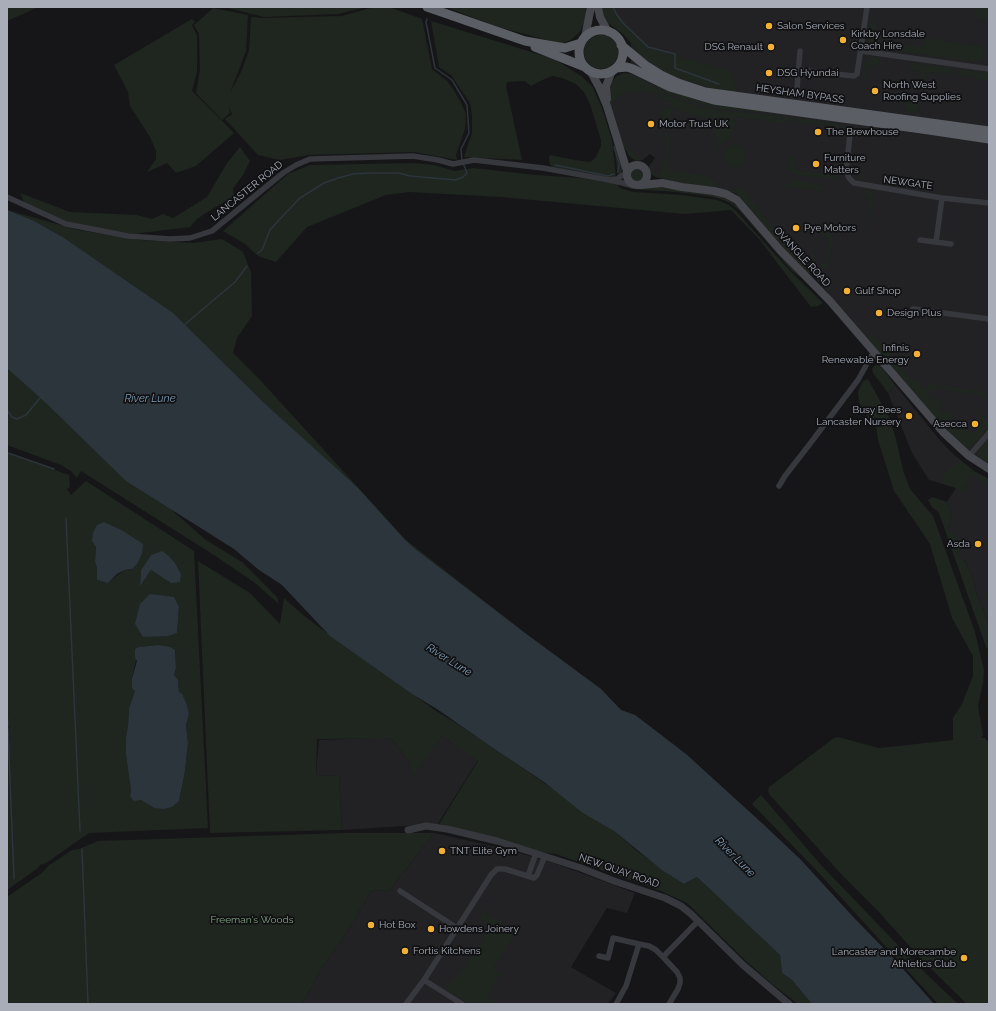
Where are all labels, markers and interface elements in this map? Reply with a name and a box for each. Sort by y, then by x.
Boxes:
place label: Salon Services [777,20,845,32]
marker: Salon Services [764,21,774,31]
place label: Kirkby Lonsdale Coach Hire [851,28,925,52]
marker: Kirkby Lonsdale Coach Hire [838,35,848,45]
place label: DSG Renault [705,41,763,53]
marker: DSG Renault [766,42,776,52]
place label: DSG Hyundai [777,67,838,79]
marker: DSG Hyundai [764,68,774,78]
place label: North West Roofing Supplies [883,79,961,102]
street label: HEYSHAM BYPASS [755,82,845,106]
marker: North West Roofing Supplies [870,86,880,96]
place label: Motor Trust UK [659,118,728,130]
marker: Motor Trust UK [646,119,656,129]
place label: The Brewhouse [826,126,899,138]
marker: The Brewhouse [813,127,823,137]
place label: Furniture Matters [824,152,866,176]
street label: LANCASTER ROAD [209,158,285,224]
marker: Furniture Matters [811,159,821,169]
street label: NEWGATE [883,174,933,192]
place label: Pye Motors [804,222,856,234]
marker: Pye Motors [791,223,801,233]
street label: OVANGLE ROAD [771,225,833,289]
place label: Gulf Shop [855,285,901,297]
marker: Gulf Shop [842,286,852,296]
place label: Design Plus [887,307,941,319]
marker: Design Plus [874,308,884,318]
place label: Infinis Renewable Energy [822,342,909,366]
marker: Infinis Renewable Energy [912,349,922,359]
water label: River Lune [124,392,176,406]
place label: Busy Bees Lancaster Nursery [816,404,901,428]
marker: Busy Bees Lancaster Nursery [904,411,914,421]
place label: Asecca [933,418,967,430]
marker: Asecca [970,419,980,429]
place label: Asda [947,538,970,550]
marker: Asda [973,539,983,549]
water label: River Lune [424,641,474,679]
water label: River Lune [712,834,758,880]
place label: TNT Elite Gym [450,845,517,857]
marker: TNT Elite Gym [437,846,447,856]
street label: NEW QUAY ROAD [577,852,661,890]
park label: Freeman's Woods [211,914,293,926]
place label: Hot Box [379,919,415,931]
marker: Hot Box [366,920,376,930]
place label: Howdens Joinery [439,923,519,935]
marker: Howdens Joinery [426,924,436,934]
place label: Fortis Kitchens [413,945,481,957]
marker: Fortis Kitchens [400,946,410,956]
place label: Lancaster and Morecambe Athletics Club [832,946,956,970]
marker: Lancaster and Morecambe Athletics Club [959,953,969,963]

